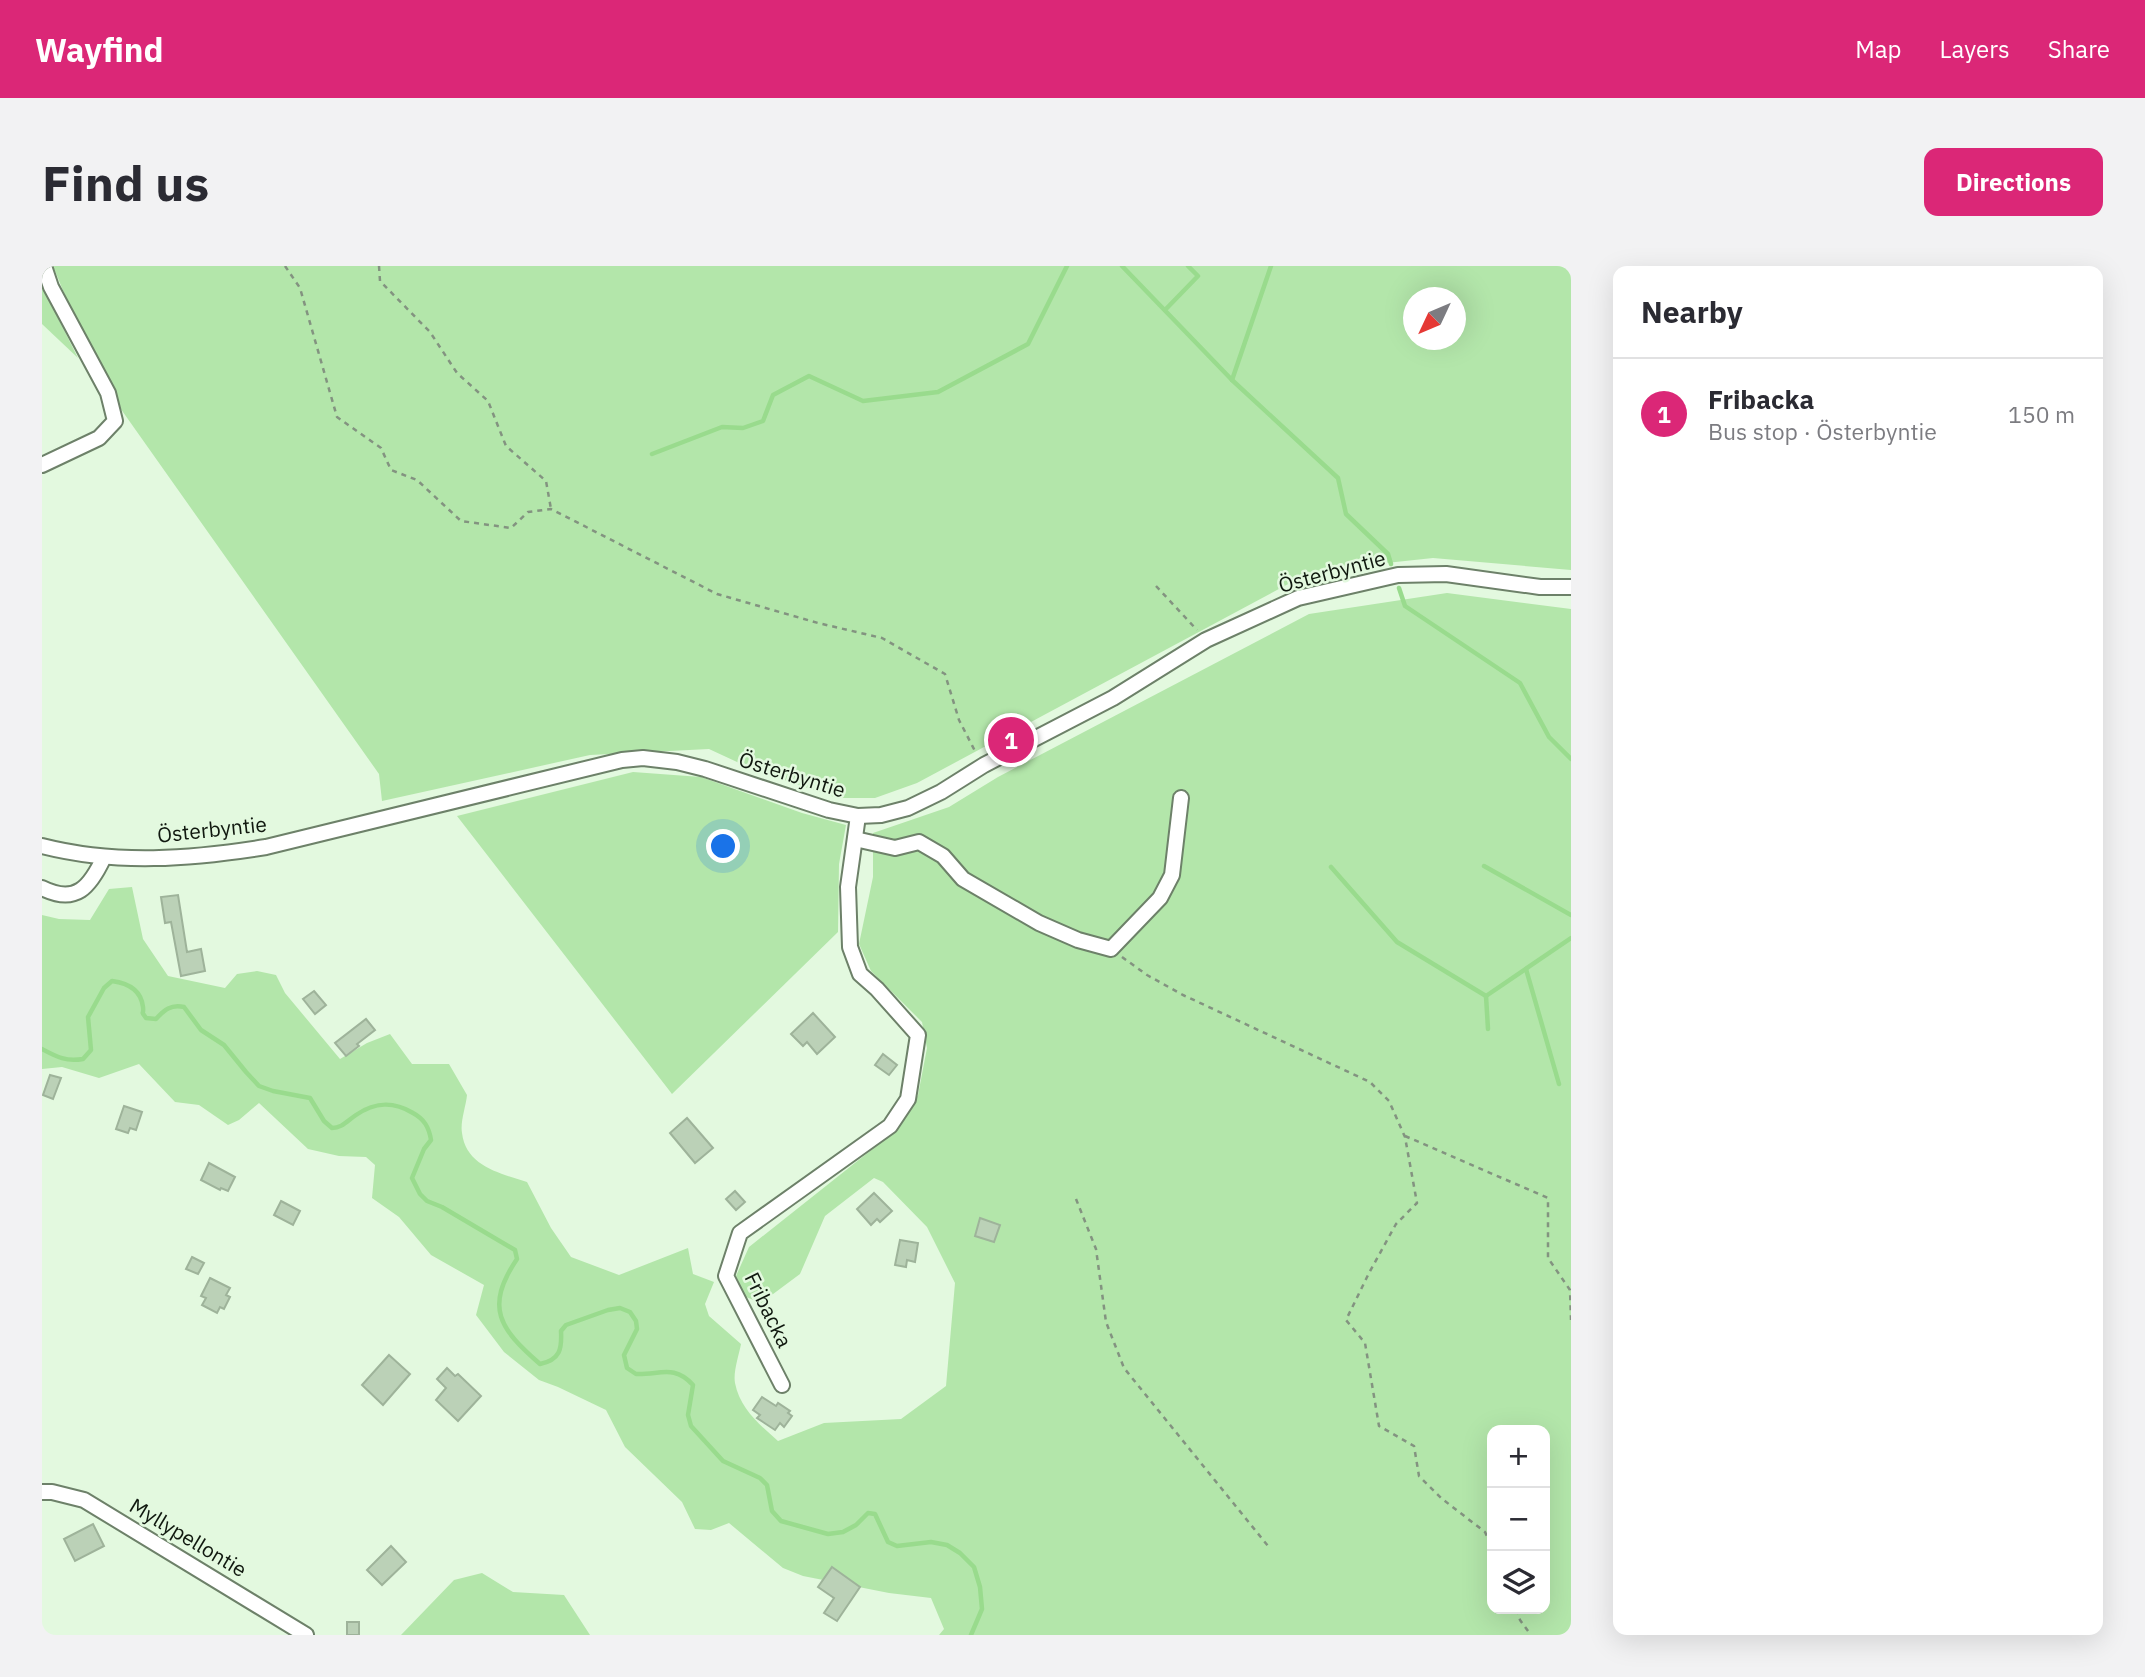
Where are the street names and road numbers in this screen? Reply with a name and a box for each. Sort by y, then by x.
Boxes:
street label: Österbyntie [1275,543,1389,599]
street label: Österbyntie [736,745,849,804]
street label: Österbyntie [156,809,268,849]
street label: Fribacka [739,1267,799,1352]
street label: Myllypellontie [125,1491,252,1583]

